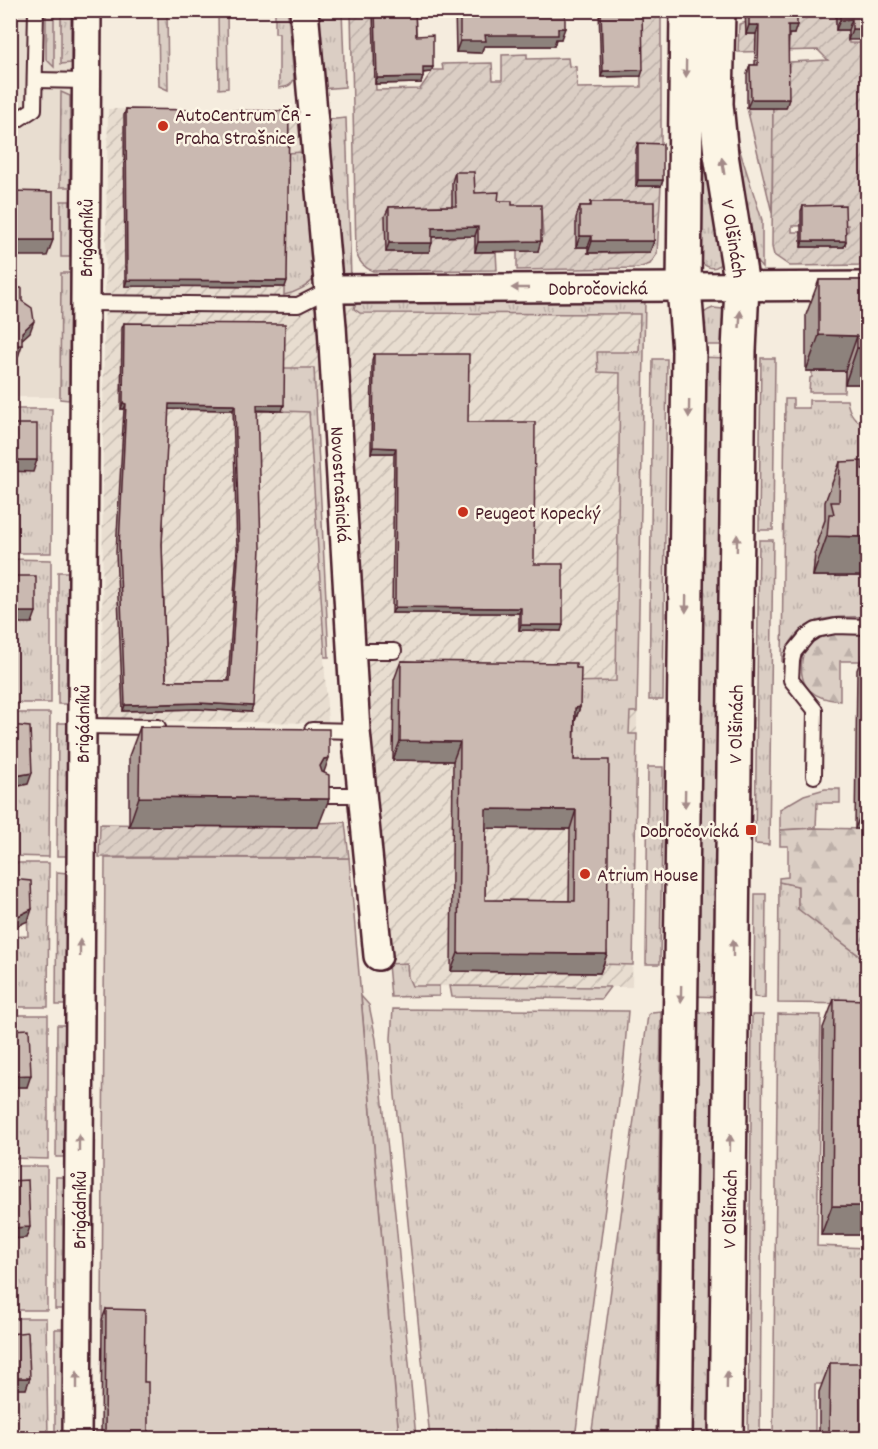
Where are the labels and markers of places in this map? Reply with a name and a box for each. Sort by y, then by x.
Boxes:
place label: AutoCentrum ČR - Praha Strašnice [175,103,312,154]
marker: AutoCentrum ČR - Praha Strašnice [156,119,170,133]
place label: Peugeot Kopecký [475,501,601,529]
marker: Peugeot Kopecký [456,505,470,519]
place label: Dobročovická [640,819,739,847]
marker: Dobročovická [744,823,758,837]
place label: Atrium House [597,863,698,891]
marker: Atrium House [578,867,592,881]

